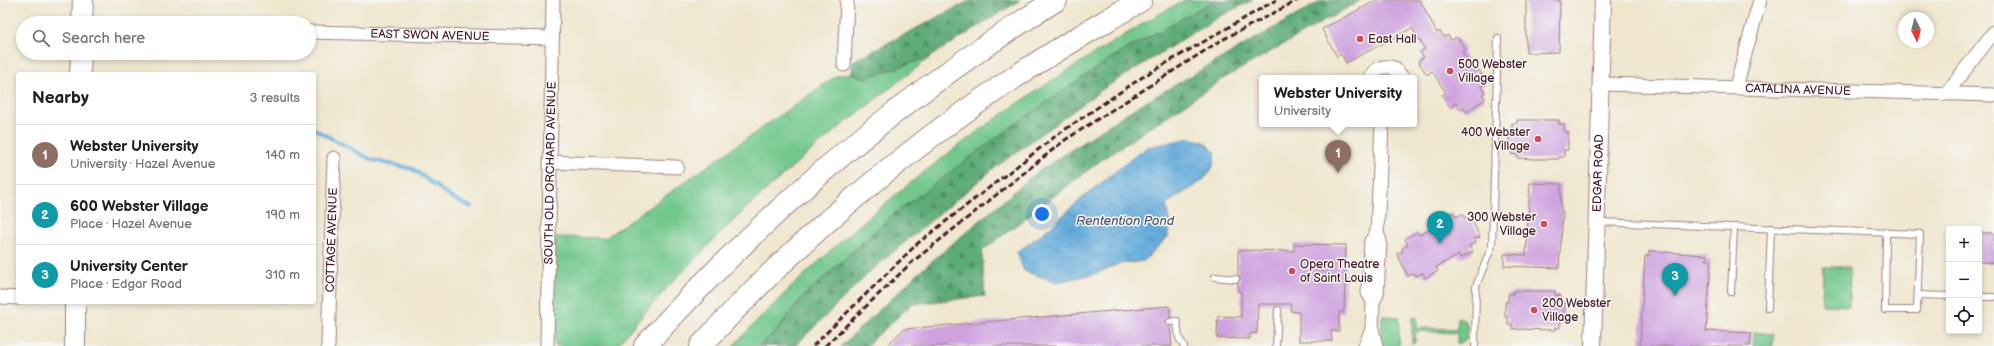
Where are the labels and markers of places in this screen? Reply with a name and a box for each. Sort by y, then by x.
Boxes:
place label: East Hall [1368,32,1416,47]
marker: East Hall [1355,34,1365,44]
place label: 500 Webster Village [1458,57,1527,86]
marker: 500 Webster Village [1445,66,1455,76]
place label: 400 Webster Village [1461,125,1531,154]
marker: 400 Webster Village [1533,134,1543,144]
pin: 1 [1325,140,1351,173]
place label: 300 Webster Village [1467,210,1537,239]
pin: 2 [1427,211,1453,244]
marker: 300 Webster Village [1539,219,1549,229]
place label: Opera Theatre of Saint Louis [1300,257,1379,286]
pin: 3 [1662,263,1688,296]
marker: Opera Theatre of Saint Louis [1287,266,1297,276]
place label: 200 Webster Village [1542,296,1611,325]
marker: 200 Webster Village [1529,305,1539,315]

